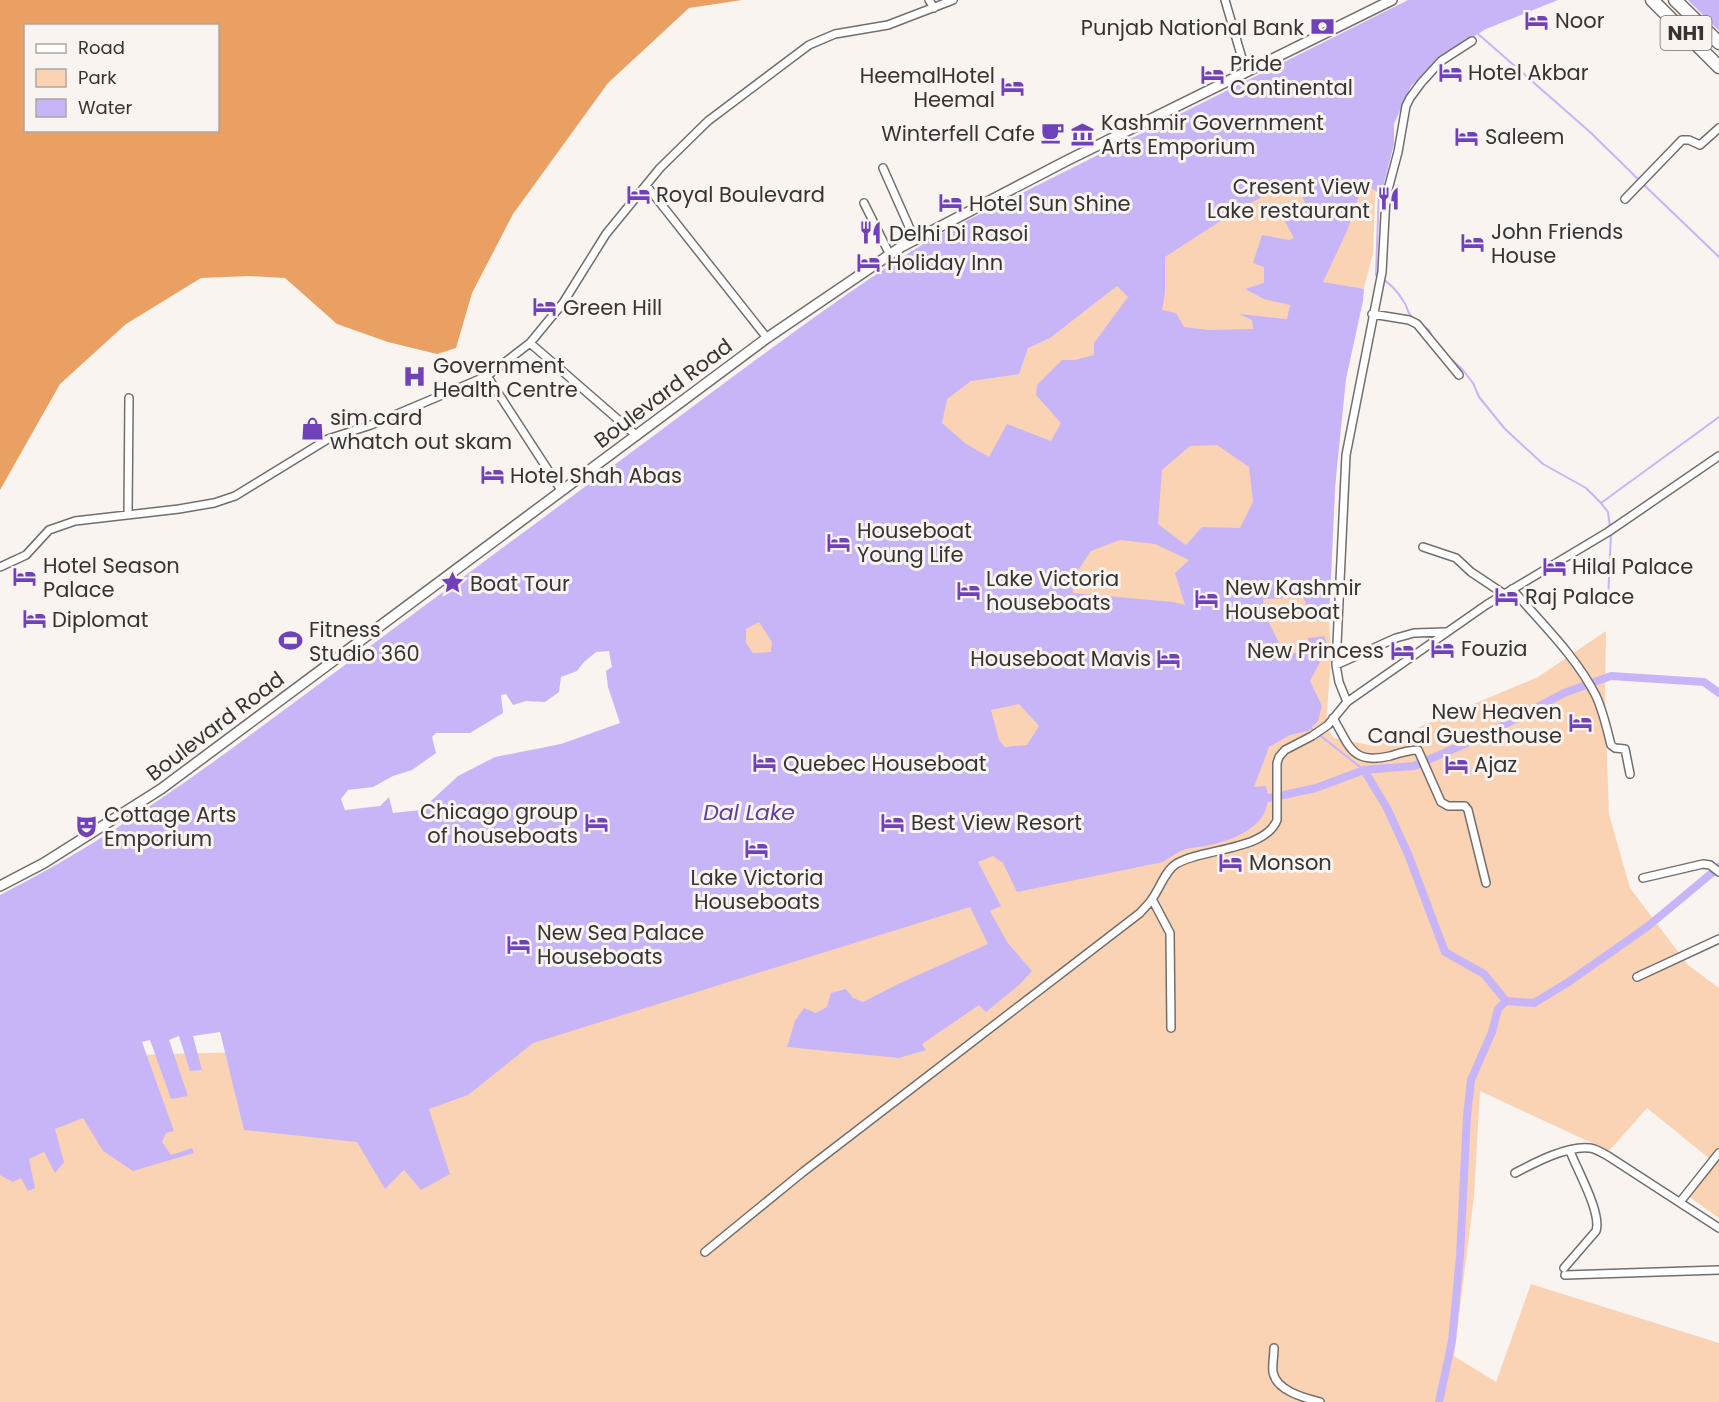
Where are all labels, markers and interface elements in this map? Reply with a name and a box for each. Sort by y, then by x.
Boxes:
place label: Noor [1555,6,1605,35]
hotel icon: Noor [1524,7,1550,33]
place label: Punjab National Bank [1081,13,1304,42]
bank icon: Punjab National Bank [1309,14,1335,40]
road number: NH1 [1660,16,1712,50]
legend [24,24,219,132]
text: Road [78,35,125,60]
place label: Pride Continental [1230,49,1353,102]
place label: Hotel Akbar [1468,58,1589,87]
hotel icon: Hotel Akbar [1437,59,1463,85]
place label: HeemalHotel Heemal [860,61,995,114]
hotel icon: Pride Continental [1199,62,1225,88]
text: Park [78,65,117,90]
hotel icon: HeemalHotel Heemal [1000,74,1026,100]
text: Water [78,95,132,120]
place label: Kashmir Government Arts Emporium [1101,108,1324,161]
place label: Winterfell Cafe [881,119,1035,148]
cafe icon: Winterfell Cafe [1040,120,1066,146]
museum icon: Kashmir Government Arts Emporium [1070,121,1096,147]
place label: Saleem [1485,122,1564,151]
hotel icon: Saleem [1454,123,1480,149]
place label: Cresent View Lake restaurant [1207,172,1370,225]
place label: Royal Boulevard [656,180,825,209]
hotel icon: Royal Boulevard [625,181,651,207]
restaurant icon: Cresent View Lake restaurant [1375,185,1401,211]
place label: Hotel Sun Shine [969,189,1131,218]
hotel icon: Hotel Sun Shine [938,190,964,216]
place label: John Friends House [1491,217,1623,270]
place label: Delhi Di Rasoi [889,219,1028,248]
restaurant icon: Delhi Di Rasoi [858,220,884,246]
hotel icon: John Friends House [1460,230,1486,256]
place label: Holiday Inn [887,248,1003,277]
hotel icon: Holiday Inn [856,249,882,275]
place label: Green Hill [563,293,662,322]
hotel icon: Green Hill [532,294,558,320]
street label: Boulevard Road [588,331,738,455]
place label: Government Health Centre [433,351,578,404]
hospital icon: Government Health Centre [402,364,428,390]
place label: sim card whatch out skam [330,403,512,456]
shop icon: sim card whatch out skam [299,416,325,442]
place label: Hotel Shah Abas [510,461,682,490]
hotel icon: Hotel Shah Abas [479,462,505,488]
place label: Houseboat Young Life [857,516,972,569]
hotel icon: Houseboat Young Life [826,529,852,555]
place label: Hotel Season Palace [43,551,180,604]
place label: Hilal Palace [1572,552,1693,581]
hotel icon: Hilal Palace [1541,553,1567,579]
hotel icon: Hotel Season Palace [12,564,38,590]
place label: Lake Victoria houseboats [986,564,1119,617]
place label: Boat Tour [470,569,570,598]
place icon: Boat Tour [439,570,465,596]
place label: New Kashmir Houseboat [1225,573,1362,626]
hotel icon: Lake Victoria houseboats [955,577,981,603]
place label: Raj Palace [1525,582,1634,611]
hotel icon: Raj Palace [1494,583,1520,609]
hotel icon: New Kashmir Houseboat [1194,586,1220,612]
place label: Diplomat [52,605,148,634]
hotel icon: Diplomat [21,606,47,632]
place label: Fitness Studio 360 [309,615,420,668]
sports icon: Fitness Studio 360 [278,628,304,654]
place label: Fouzia [1461,634,1527,663]
hotel icon: Fouzia [1430,635,1456,661]
place label: New Princess [1247,636,1384,665]
hotel icon: New Princess [1389,637,1415,663]
place label: Houseboat Mavis [970,644,1151,673]
hotel icon: Houseboat Mavis [1156,645,1182,671]
street label: Boulevard Road [140,664,290,788]
place label: New Heaven Canal Guesthouse [1367,697,1562,750]
hotel icon: New Heaven Canal Guesthouse [1567,710,1593,736]
place label: Quebec Houseboat [783,749,986,778]
hotel icon: Quebec Houseboat [752,750,778,776]
place label: Ajaz [1474,750,1517,779]
hotel icon: Ajaz [1443,751,1469,777]
place label: Chicago group of houseboats [420,797,578,850]
water label: Dal Lake [703,797,795,828]
place label: Cottage Arts Emporium [104,800,237,853]
place label: Best View Resort [911,808,1082,837]
hotel icon: Best View Resort [880,809,906,835]
hotel icon: Chicago group of houseboats [583,810,609,836]
theatre icon: Cottage Arts Emporium [73,813,99,839]
hotel icon: Lake Victoria Houseboats [744,836,770,862]
place label: Monson [1249,848,1332,877]
hotel icon: Monson [1218,849,1244,875]
place label: Lake Victoria Houseboats [690,863,824,916]
place label: New Sea Palace Houseboats [537,918,704,971]
hotel icon: New Sea Palace Houseboats [506,931,532,957]

